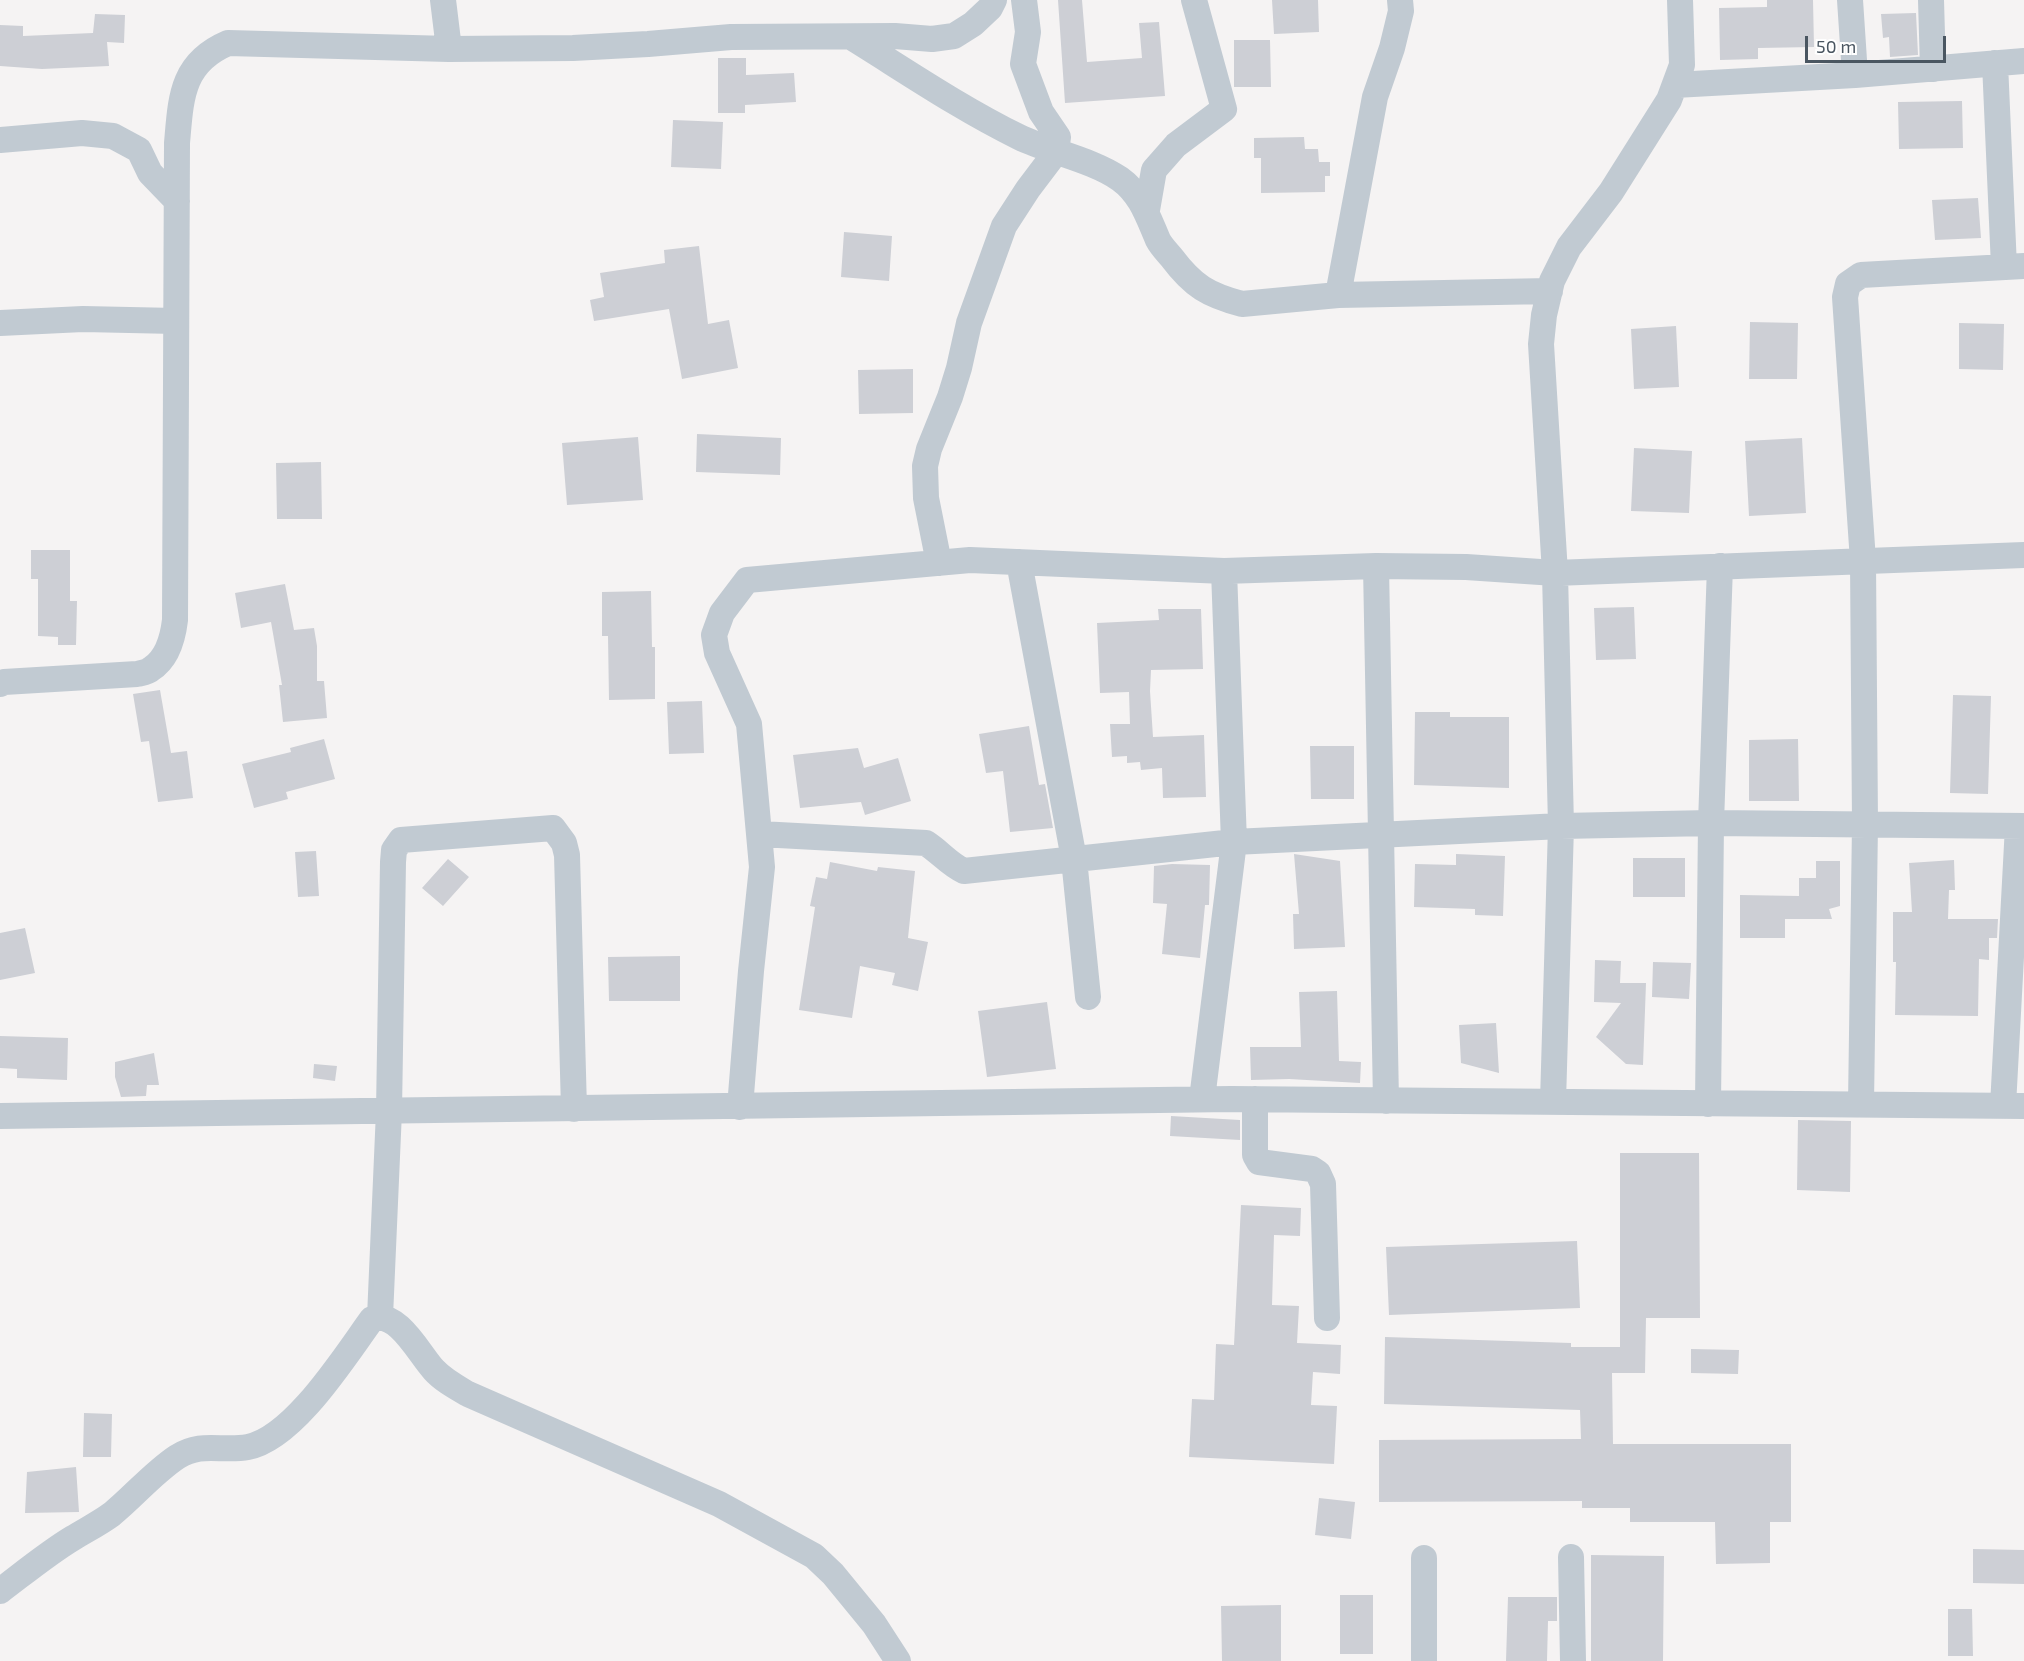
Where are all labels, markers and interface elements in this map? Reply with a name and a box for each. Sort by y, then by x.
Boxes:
scale bar [1808,24,1949,62]
text: 50 m [1816,35,1856,57]

